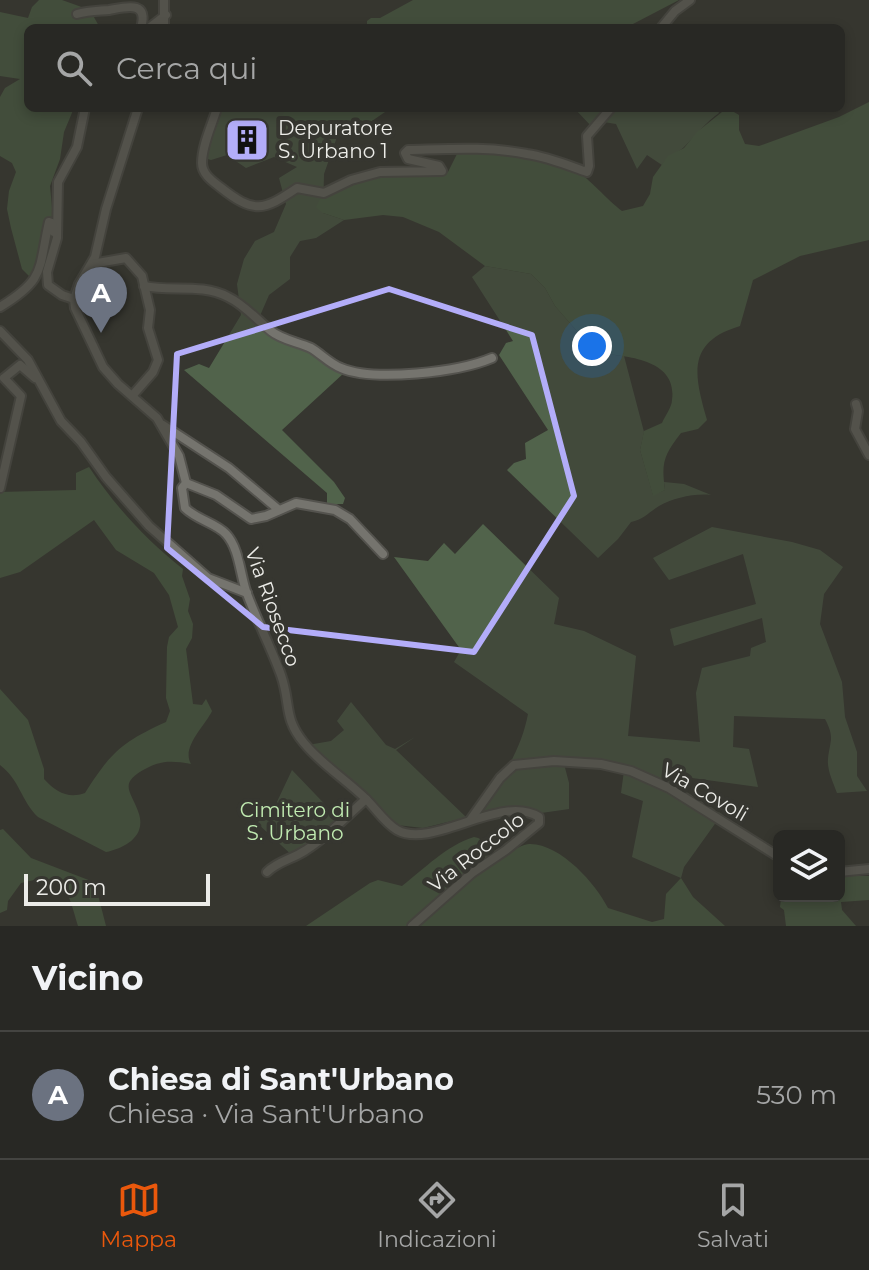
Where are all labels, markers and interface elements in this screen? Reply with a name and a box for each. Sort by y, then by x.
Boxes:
search box [24,24,845,112]
icon: search [52,46,96,90]
text: Cerca qui [116,50,257,87]
building icon: Depuratore S. Urbano 1 [223,116,271,164]
place label: Depuratore S. Urbano 1 [278,116,393,163]
pin: A [75,267,127,333]
your location [572,326,612,366]
street label: Via Riosecco [240,544,306,670]
street label: Via Covoli [657,758,753,826]
park label: Cimitero di S. Urbano [240,798,350,845]
street label: Via Roccolo [423,807,529,897]
map controls [773,830,845,902]
button: layers [773,830,845,902]
scale bar [24,870,210,906]
text: 200 m [36,874,107,901]
text: Vicino [32,957,144,999]
text: Chiesa di Sant'Urbano [108,1061,454,1098]
text: A [48,1079,68,1111]
text: 530 m [756,1079,837,1111]
text: Chiesa · Via Sant'Urbano [108,1098,424,1130]
tab: Mappa [100,1178,177,1253]
tab: Indicazioni [377,1178,497,1253]
tab: Salvati [697,1178,769,1253]

